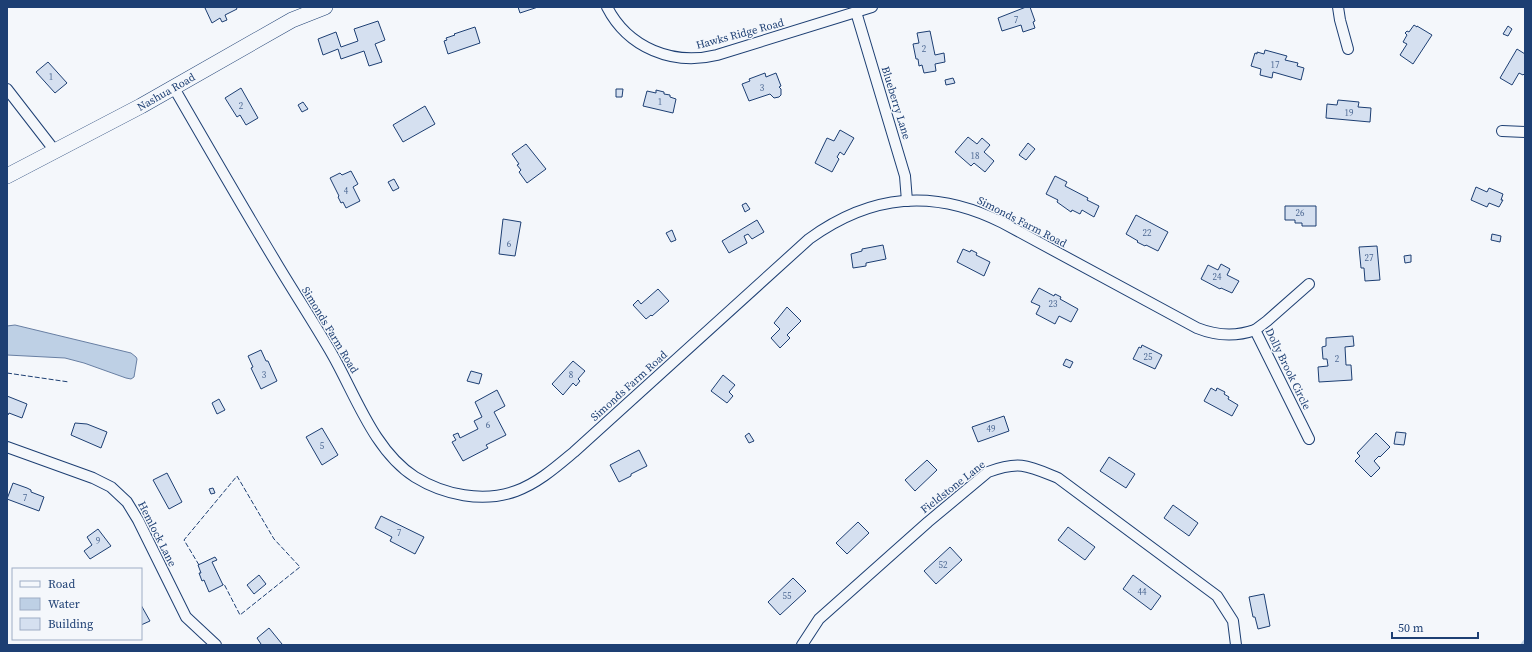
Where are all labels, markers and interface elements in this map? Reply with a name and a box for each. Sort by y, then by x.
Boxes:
house number: 7 [1014,14,1019,26]
street label: Hawks Ridge Road [694,15,786,53]
house number: 2 [922,43,927,55]
house number: 17 [1270,59,1280,71]
street label: Blueberry Lane [878,65,914,142]
street label: Nashua Road [134,69,198,114]
house number: 1 [49,71,53,83]
house number: 3 [760,82,765,94]
house number: 1 [658,96,662,108]
house number: 2 [239,100,244,112]
house number: 19 [1344,107,1354,119]
house number: 18 [970,150,980,162]
house number: 4 [344,185,349,197]
street label: Simonds Farm Road [975,193,1070,251]
house number: 26 [1295,207,1305,219]
house number: 22 [1142,227,1152,239]
house number: 6 [507,238,512,250]
house number: 27 [1364,252,1374,264]
house number: 24 [1212,271,1222,283]
street label: Simonds Farm Road [298,284,362,377]
house number: 23 [1048,298,1058,310]
street label: Dolly Brook Circle [1262,326,1314,413]
street label: Simonds Farm Road [587,347,671,425]
house number: 25 [1143,351,1153,363]
house number: 2 [1335,353,1340,365]
house number: 3 [262,369,267,381]
house number: 8 [569,369,574,381]
house number: 6 [486,419,491,431]
house number: 49 [986,423,996,435]
house number: 5 [320,440,325,452]
street label: Fieldstone Lane [918,457,989,517]
house number: 7 [23,492,28,504]
street label: Hemlock Lane [134,499,180,570]
house number: 7 [397,527,402,539]
house number: 9 [96,535,101,547]
house number: 52 [938,559,948,571]
legend [12,568,142,640]
text: Road [48,576,75,592]
house number: 44 [1137,586,1147,598]
house number: 55 [782,590,792,602]
text: Water [48,596,80,612]
scale bar [1392,614,1478,640]
text: Building [48,616,93,632]
text: 50 m [1398,620,1424,636]

